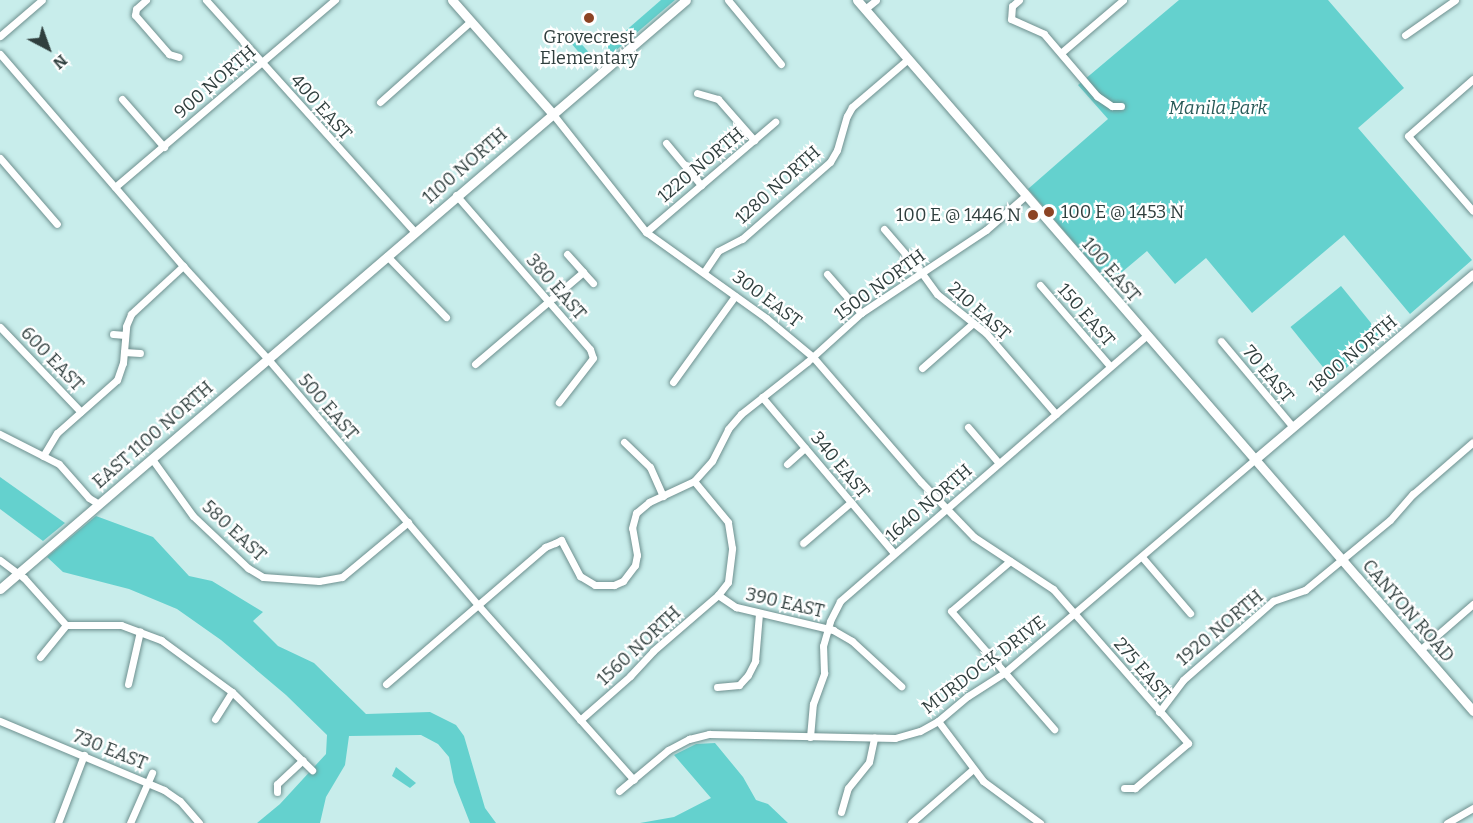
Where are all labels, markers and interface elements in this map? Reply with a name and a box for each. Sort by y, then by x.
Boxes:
marker: Grovecrest Elementary [582,11,596,25]
north arrow [18,18,78,78]
place label: Grovecrest Elementary [540,27,638,70]
street label: 900 NORTH [170,41,260,123]
text: N [49,51,71,73]
street label: 400 EAST [286,70,356,144]
park label: Manila Park [1169,97,1267,119]
street label: 1100 NORTH [418,123,512,209]
street label: 1220 NORTH [654,123,748,207]
street label: 1280 NORTH [731,141,825,229]
place label: 100 E @ 1453 N [1061,201,1184,223]
place label: 100 E @ 1446 N [896,204,1021,226]
marker: 100 E @ 1453 N [1042,205,1056,219]
marker: 100 E @ 1446 N [1026,208,1040,222]
street label: 100 EAST [1077,234,1145,306]
street label: 1500 NORTH [830,245,930,325]
street label: 380 EAST [522,250,590,324]
street label: 300 EAST [728,266,806,332]
street label: 210 EAST [943,277,1015,345]
street label: 150 EAST [1053,279,1119,351]
street label: 1800 NORTH [1305,311,1401,397]
street label: 600 EAST [16,322,88,396]
street label: 70 EAST [1238,341,1298,407]
street label: 500 EAST [294,370,362,444]
street label: EAST 1100 NORTH [88,377,218,493]
street label: 340 EAST [806,427,874,503]
street label: 1640 NORTH [882,460,976,546]
street label: 580 EAST [198,496,270,566]
street label: CANYON ROAD [1358,555,1458,667]
street label: 390 EAST [744,583,826,623]
street label: 1920 NORTH [1172,586,1268,670]
street label: 1560 NORTH [593,602,685,690]
street label: MURDOCK DRIVE [918,611,1050,719]
street label: 275 EAST [1109,633,1175,705]
street label: 730 EAST [70,725,150,775]

